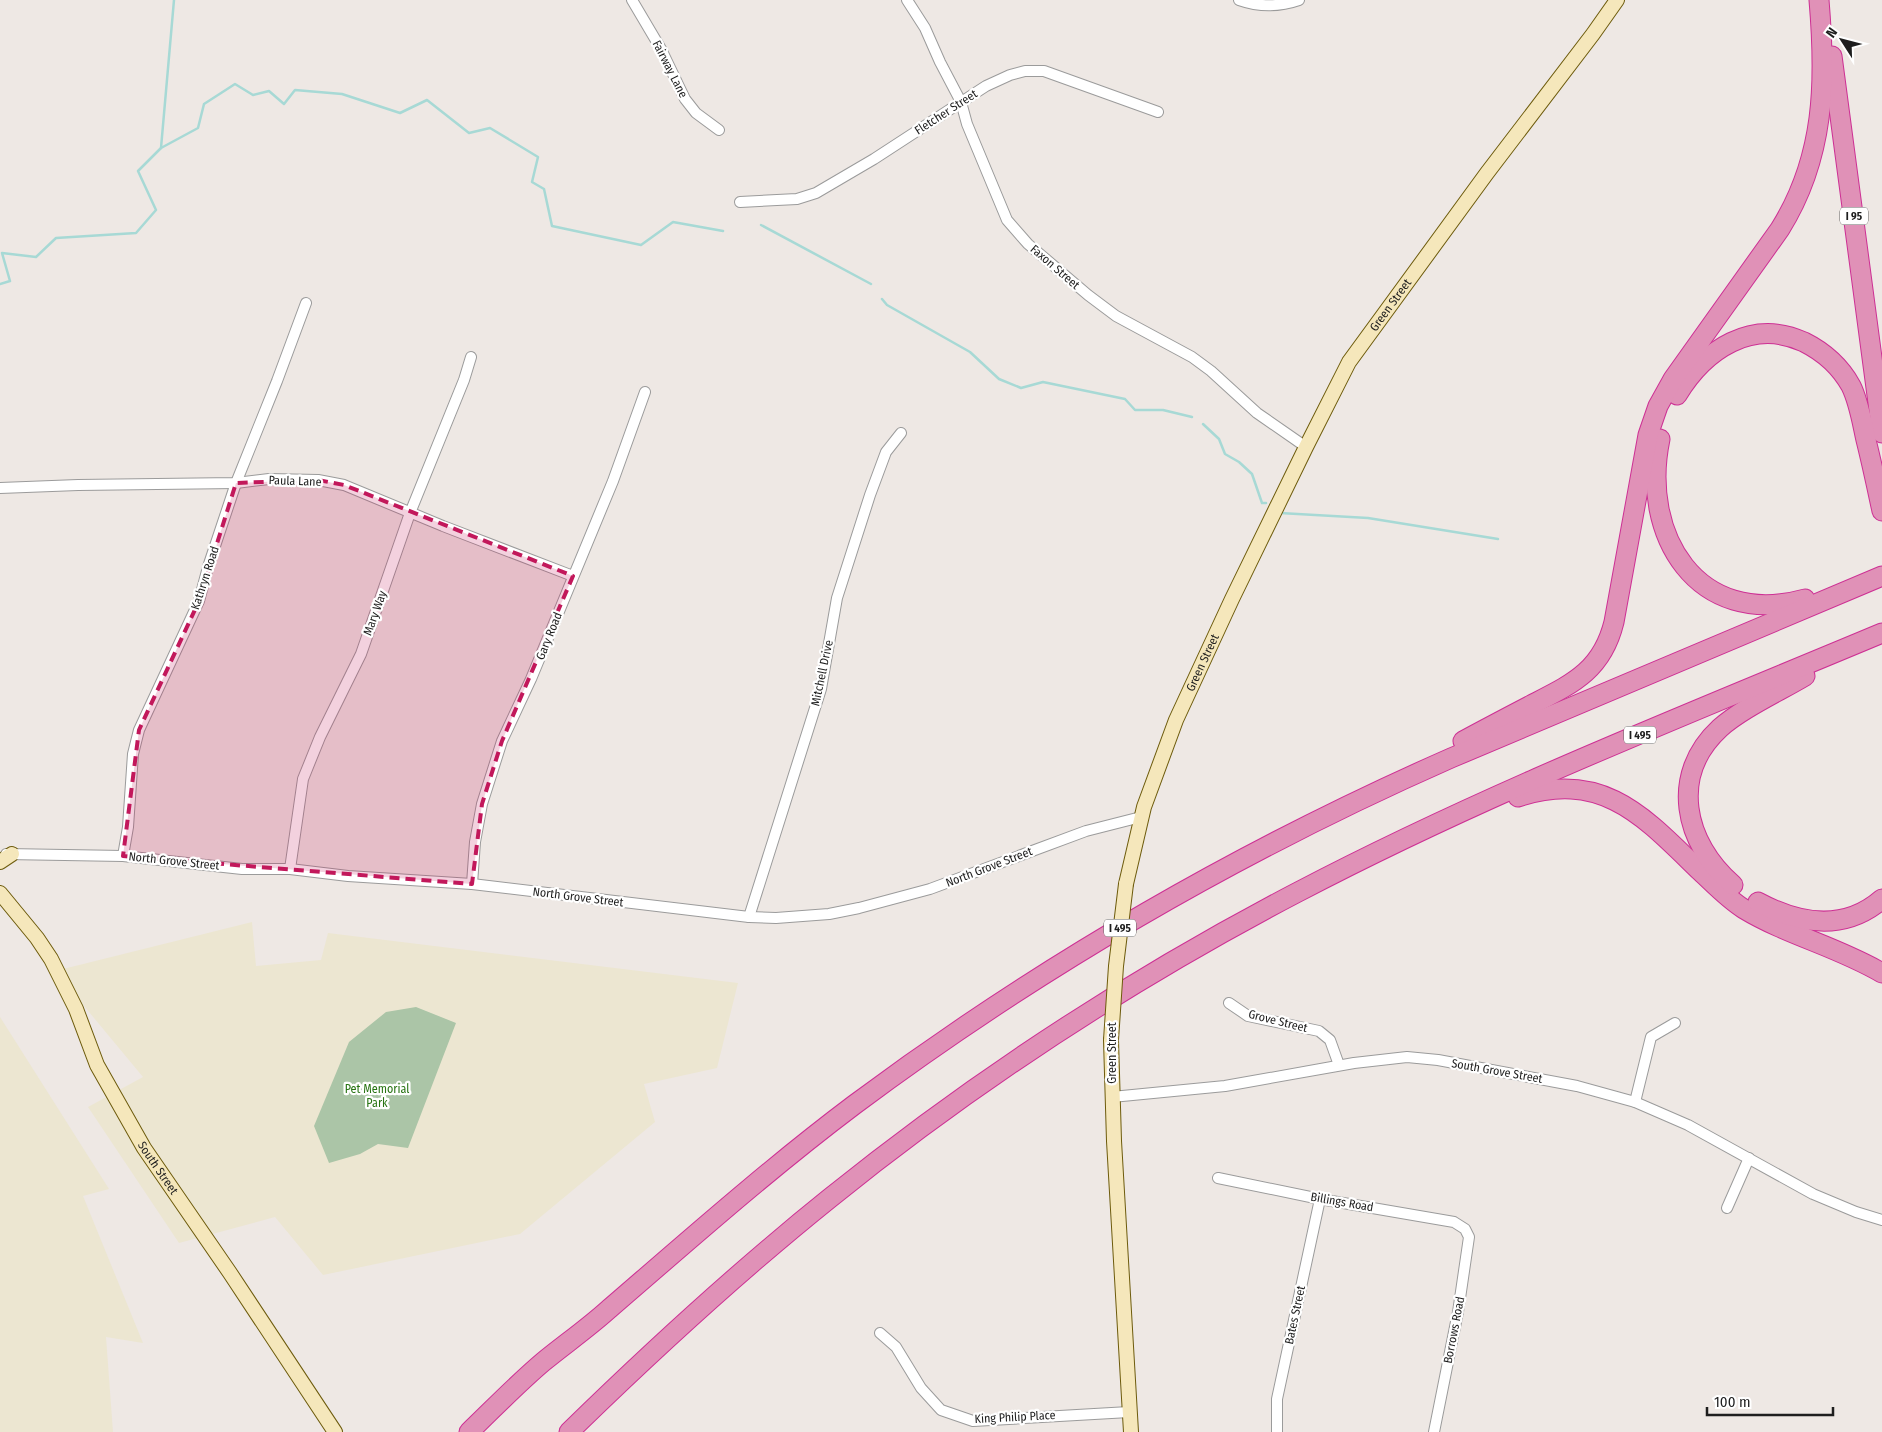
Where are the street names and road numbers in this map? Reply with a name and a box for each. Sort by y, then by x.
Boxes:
street label: Fairway Lane [650,38,690,100]
street label: Fletcher Street [912,87,980,137]
road number: I 95 [1840,208,1868,225]
street label: Faxon Street [1028,242,1082,292]
street label: Green Street [1367,276,1414,334]
street label: Paula Lane [268,473,322,489]
street label: Kathryn Road [188,544,222,612]
street label: Mary Way [360,588,390,637]
street label: Gary Road [533,610,565,662]
street label: Green Street [1183,632,1222,693]
street label: Mitchell Drive [808,639,836,707]
road number: I 495 [1624,726,1656,744]
street label: North Grove Street [944,844,1034,890]
street label: North Grove Street [128,849,220,873]
street label: North Grove Street [532,884,624,910]
road number: I 495 [1104,920,1136,936]
street label: Grove Street [1247,1007,1309,1035]
street label: Green Street [1105,1022,1119,1084]
street label: South Grove Street [1450,1056,1544,1086]
street label: South Street [135,1139,181,1197]
street label: Billings Road [1309,1190,1375,1214]
street label: Bates Street [1282,1284,1308,1346]
street label: Borrows Road [1441,1295,1467,1365]
street label: King Philip Place [974,1408,1056,1426]

